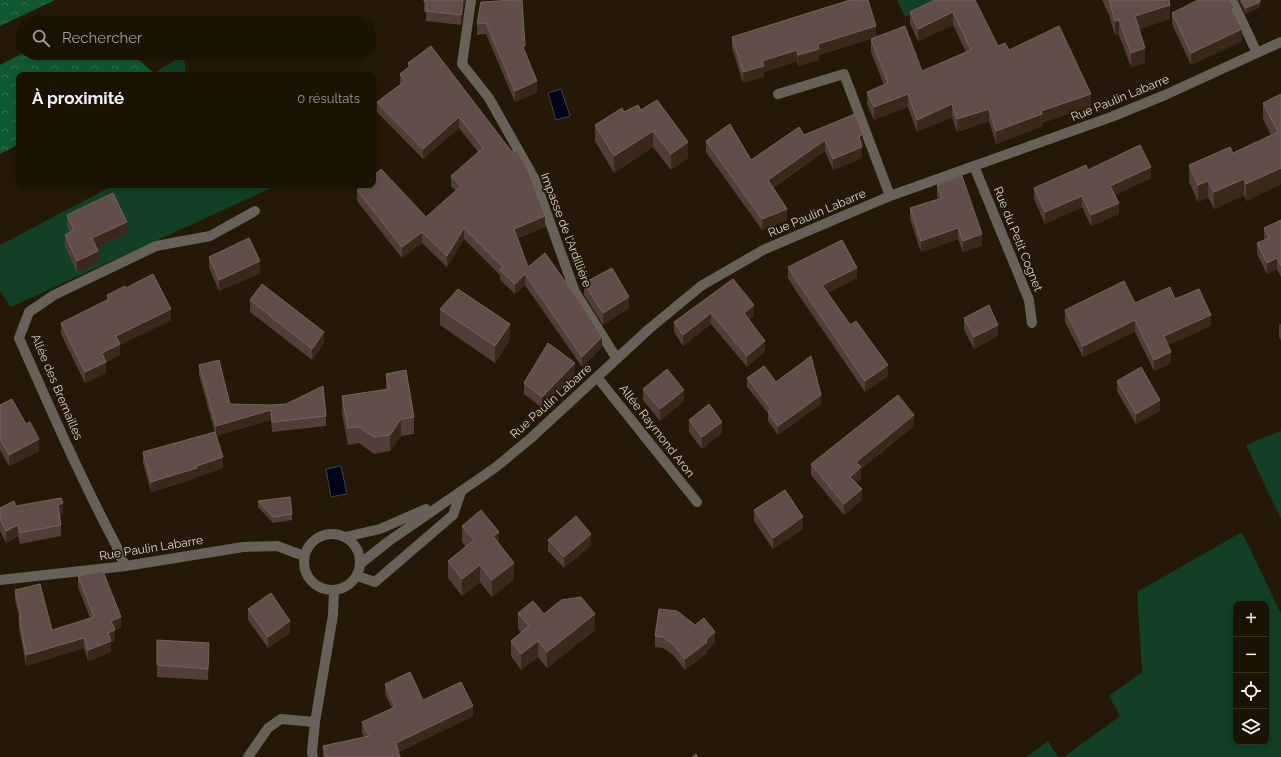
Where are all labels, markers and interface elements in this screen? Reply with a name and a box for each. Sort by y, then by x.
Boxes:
search box [16,16,376,60]
icon: search [30,27,52,49]
text: Rechercher [62,29,142,47]
street label: Rue Paulin Labarre [1069,72,1171,124]
text: À proximité [32,88,124,108]
text: 0 résultats [297,91,360,106]
street label: Impasse de l'Ardillière [538,171,594,289]
street label: Rue du Petit Cognet [991,185,1045,293]
street label: Rue Paulin Labarre [766,186,868,240]
street label: Allée des Bremailles [28,332,86,442]
street label: Rue Paulin Labarre [507,361,595,441]
street label: Allée Raymond Aron [616,382,698,480]
street label: Rue Paulin Labarre [98,533,204,563]
map controls [1233,601,1269,745]
button: + [1233,601,1269,637]
button: − [1233,637,1269,673]
button: locate [1233,673,1269,709]
button: layers [1233,709,1269,745]

